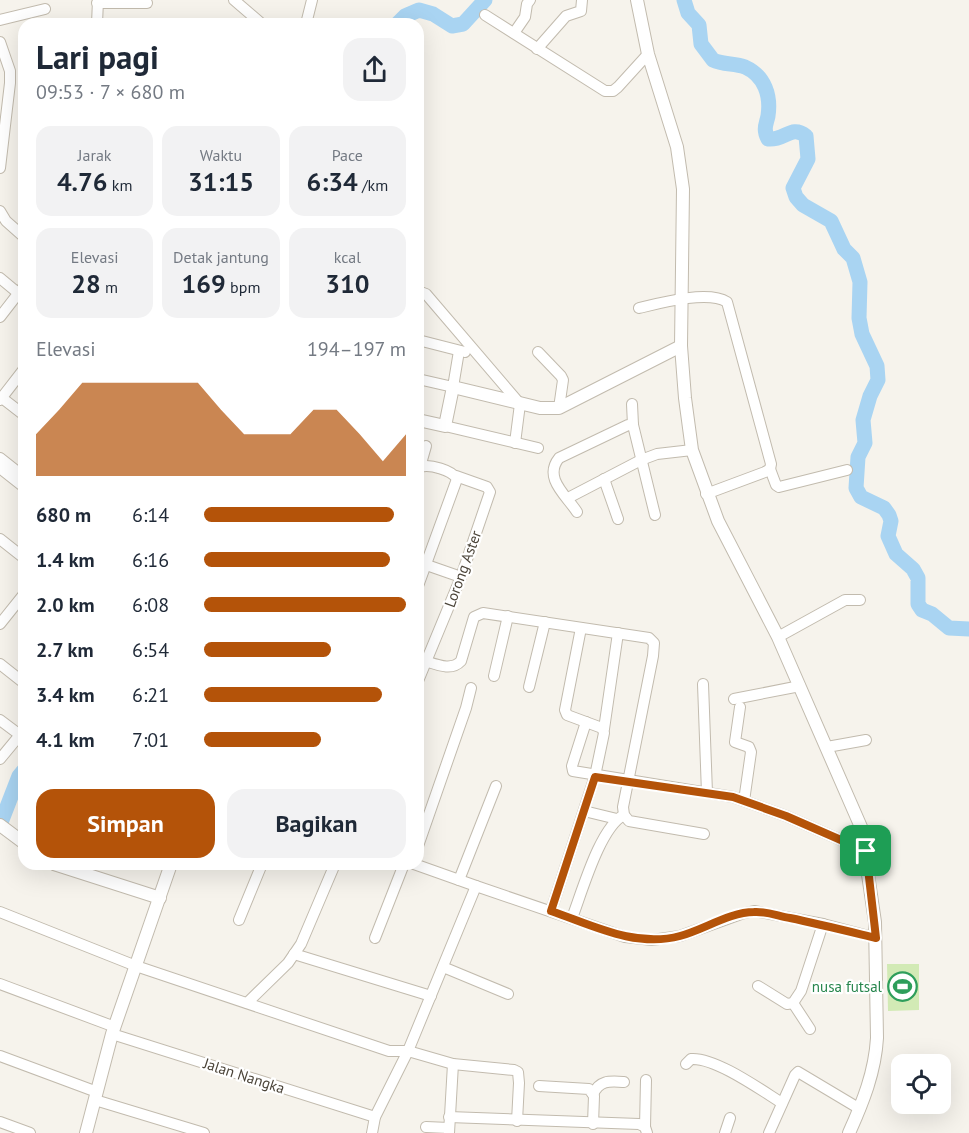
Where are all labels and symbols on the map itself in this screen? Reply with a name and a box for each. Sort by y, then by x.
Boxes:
street label: Lorong Aster [440,528,485,610]
pin [840,825,891,876]
sports icon: nusa futsal [887,971,919,1003]
place label: nusa futsal [812,977,883,996]
street label: Jalan Nangka [200,1053,287,1098]

